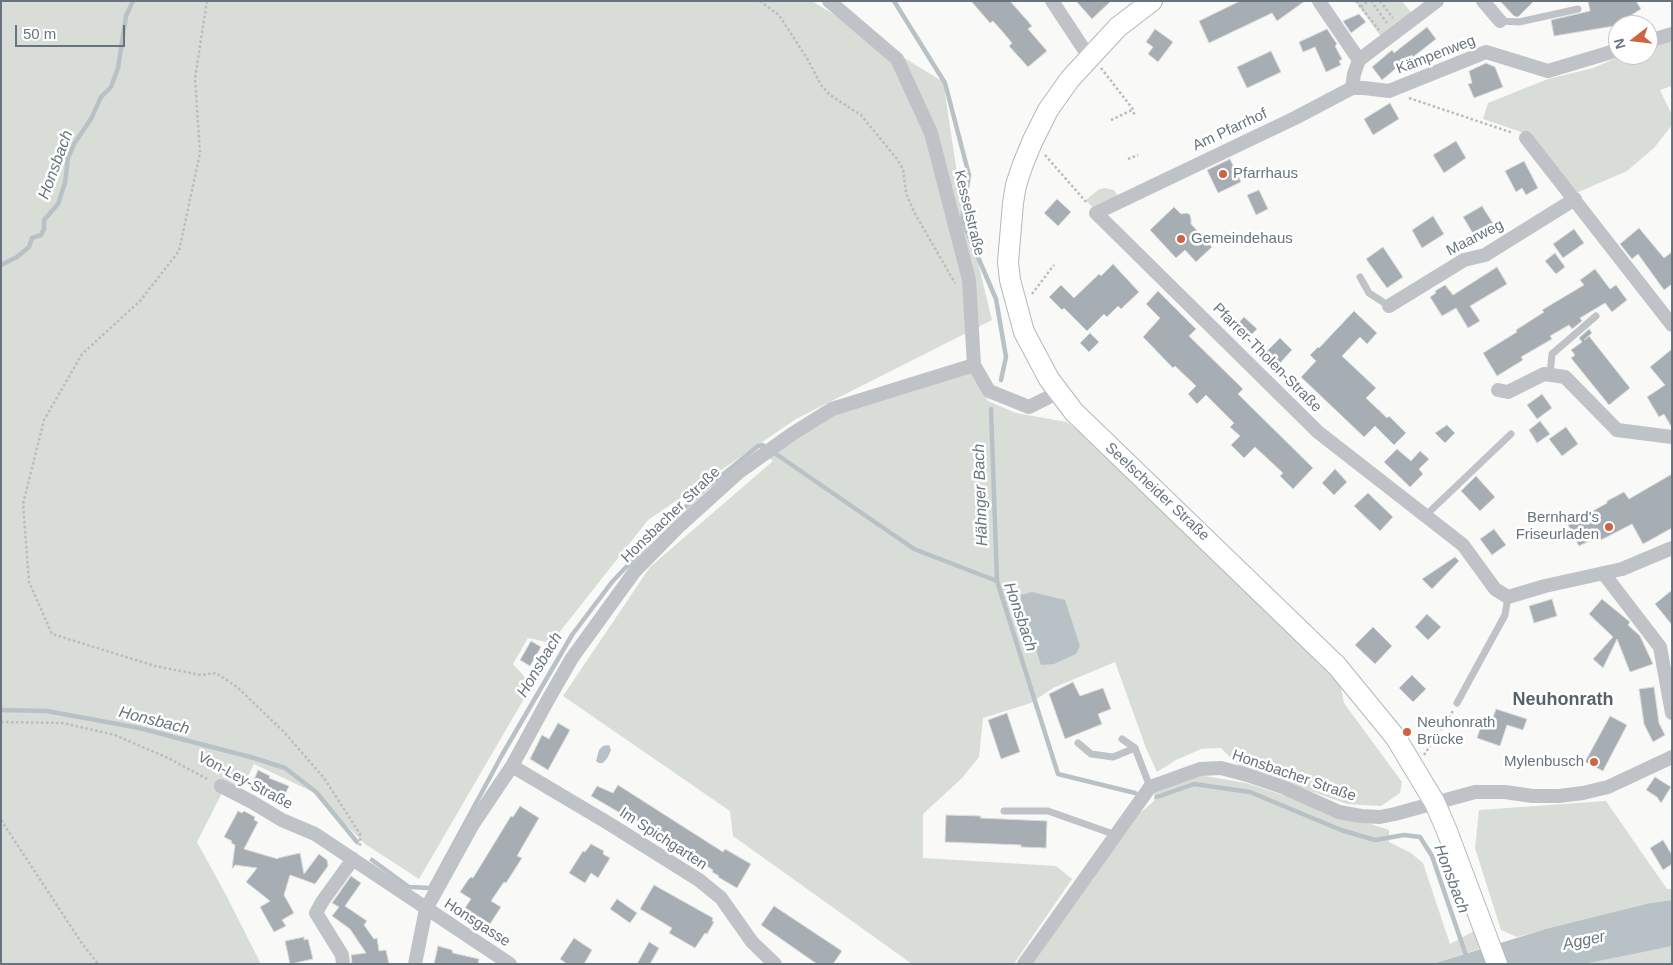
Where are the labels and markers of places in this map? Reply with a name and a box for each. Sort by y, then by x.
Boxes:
place label: Pfarrhaus [1233,165,1298,183]
marker: Pfarrhaus [1217,168,1229,180]
place label: Gemeindehaus [1191,230,1293,248]
marker: Gemeindehaus [1175,233,1187,245]
place label: Bernhard's Friseurladen [1516,509,1599,544]
marker: Bernhard's Friseurladen [1603,521,1615,533]
place label: Neuhonrath Brücke [1417,714,1495,749]
marker: Neuhonrath Brücke [1401,726,1413,738]
place label: Mylenbusch [1504,753,1584,771]
marker: Mylenbusch [1588,756,1600,768]

